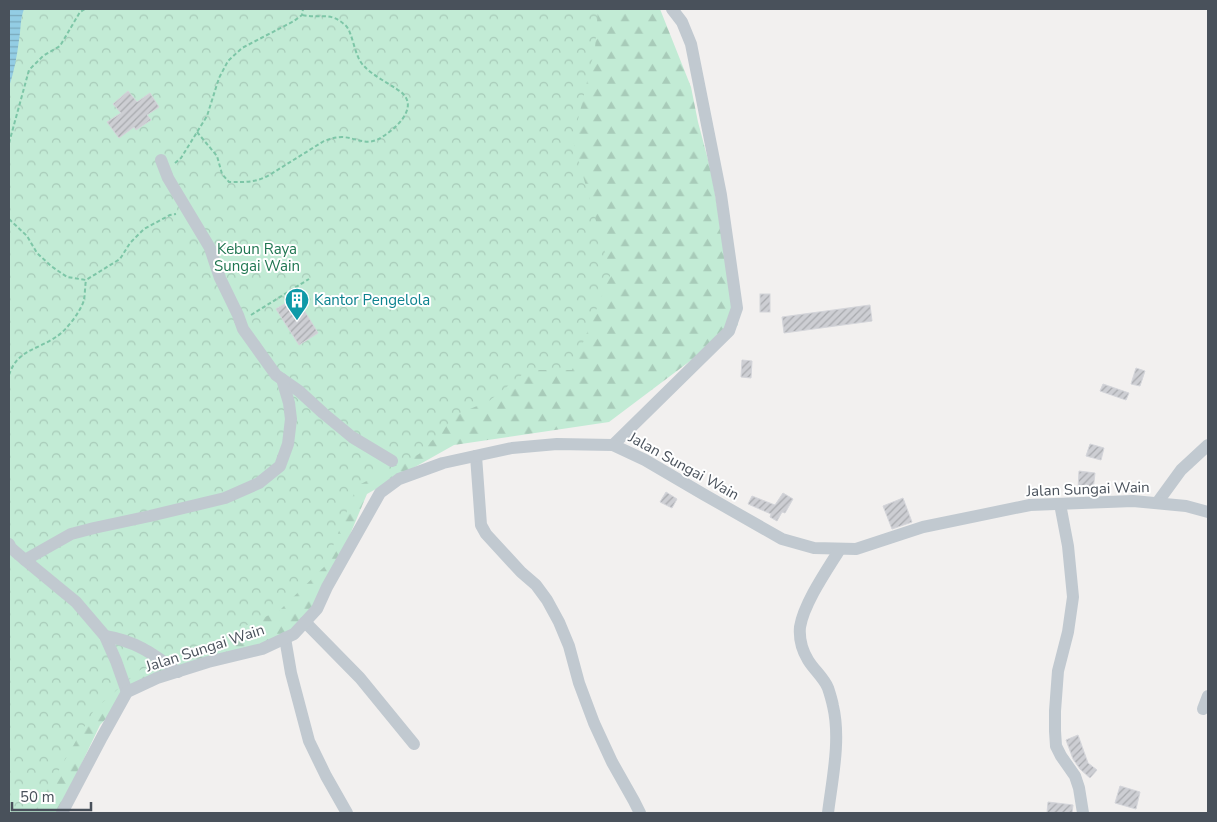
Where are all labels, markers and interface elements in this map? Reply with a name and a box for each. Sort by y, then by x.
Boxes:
park label: Kebun Raya Sungai Wain [214,239,300,276]
building icon: Kantor Pengelola [284,287,310,321]
place label: Kantor Pengelola [314,290,430,310]
street label: Jalan Sungai Wain [624,427,743,505]
street label: Jalan Sungai Wain [1025,477,1150,501]
street label: Jalan Sungai Wain [142,619,267,677]
scale bar [12,780,91,812]
text: 50 m [20,787,55,807]

